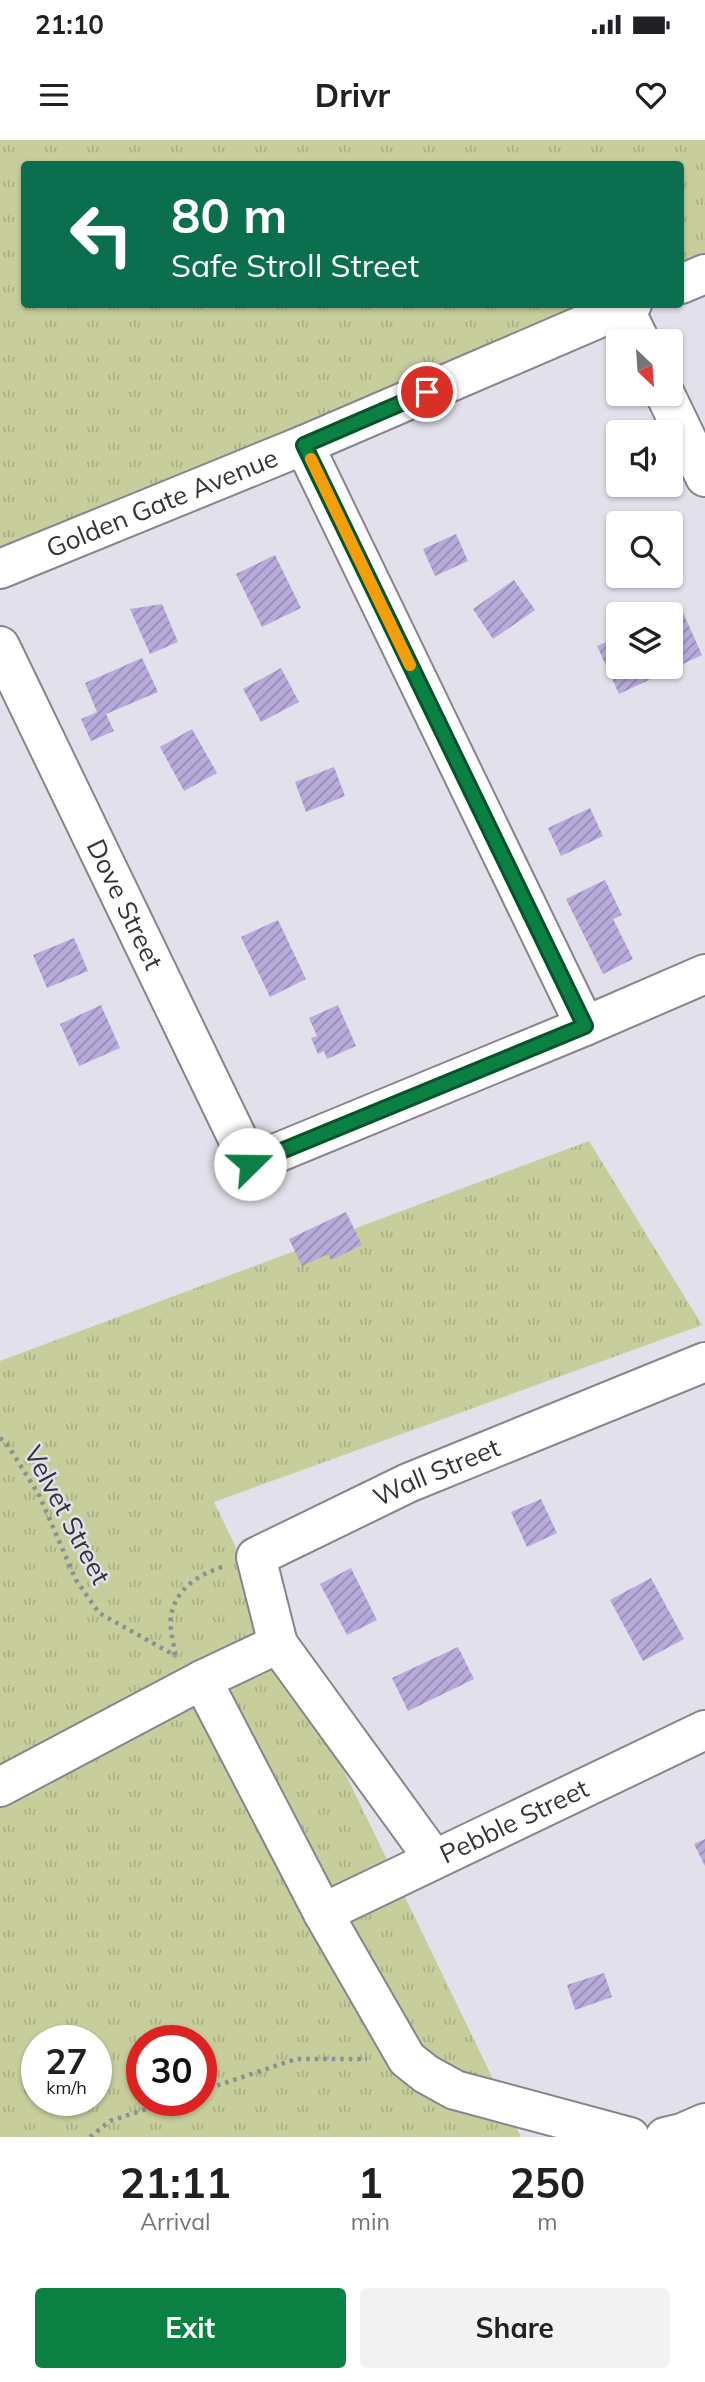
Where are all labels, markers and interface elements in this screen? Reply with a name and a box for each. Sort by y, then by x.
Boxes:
text: 21:10 [35,8,104,41]
text: Drivr [315,75,390,115]
icon: menu [35,76,73,114]
icon: heart [632,76,670,114]
text: 80 m [171,184,287,245]
icon: left [56,189,147,280]
text: Safe Stroll Street [171,245,419,285]
north arrow [606,329,682,406]
map controls [606,329,683,679]
pin [397,362,457,422]
icon: arrive [408,373,446,411]
button: sound [606,420,683,497]
street label: Golden Gate Avenue [41,441,282,564]
button: search [606,511,683,588]
button: layers [606,602,683,679]
street label: Dove Street [80,834,171,975]
position arrow [213,1127,287,1201]
street label: Wall Street [368,1430,504,1513]
street label: Velvet Street [17,1440,118,1590]
street label: Pebble Street [434,1771,594,1871]
speed limit sign: 30 [126,2025,217,2116]
text: 27 [45,2039,88,2083]
text: km/h [46,2076,87,2099]
text: 21:11 [120,2156,231,2209]
text: 1 [358,2156,383,2209]
text: 250 [510,2156,585,2209]
text: Arrival [140,2207,211,2236]
text: min [351,2207,390,2236]
text: m [537,2207,558,2236]
button: Exit [35,2288,346,2368]
button: Share [360,2288,670,2368]

